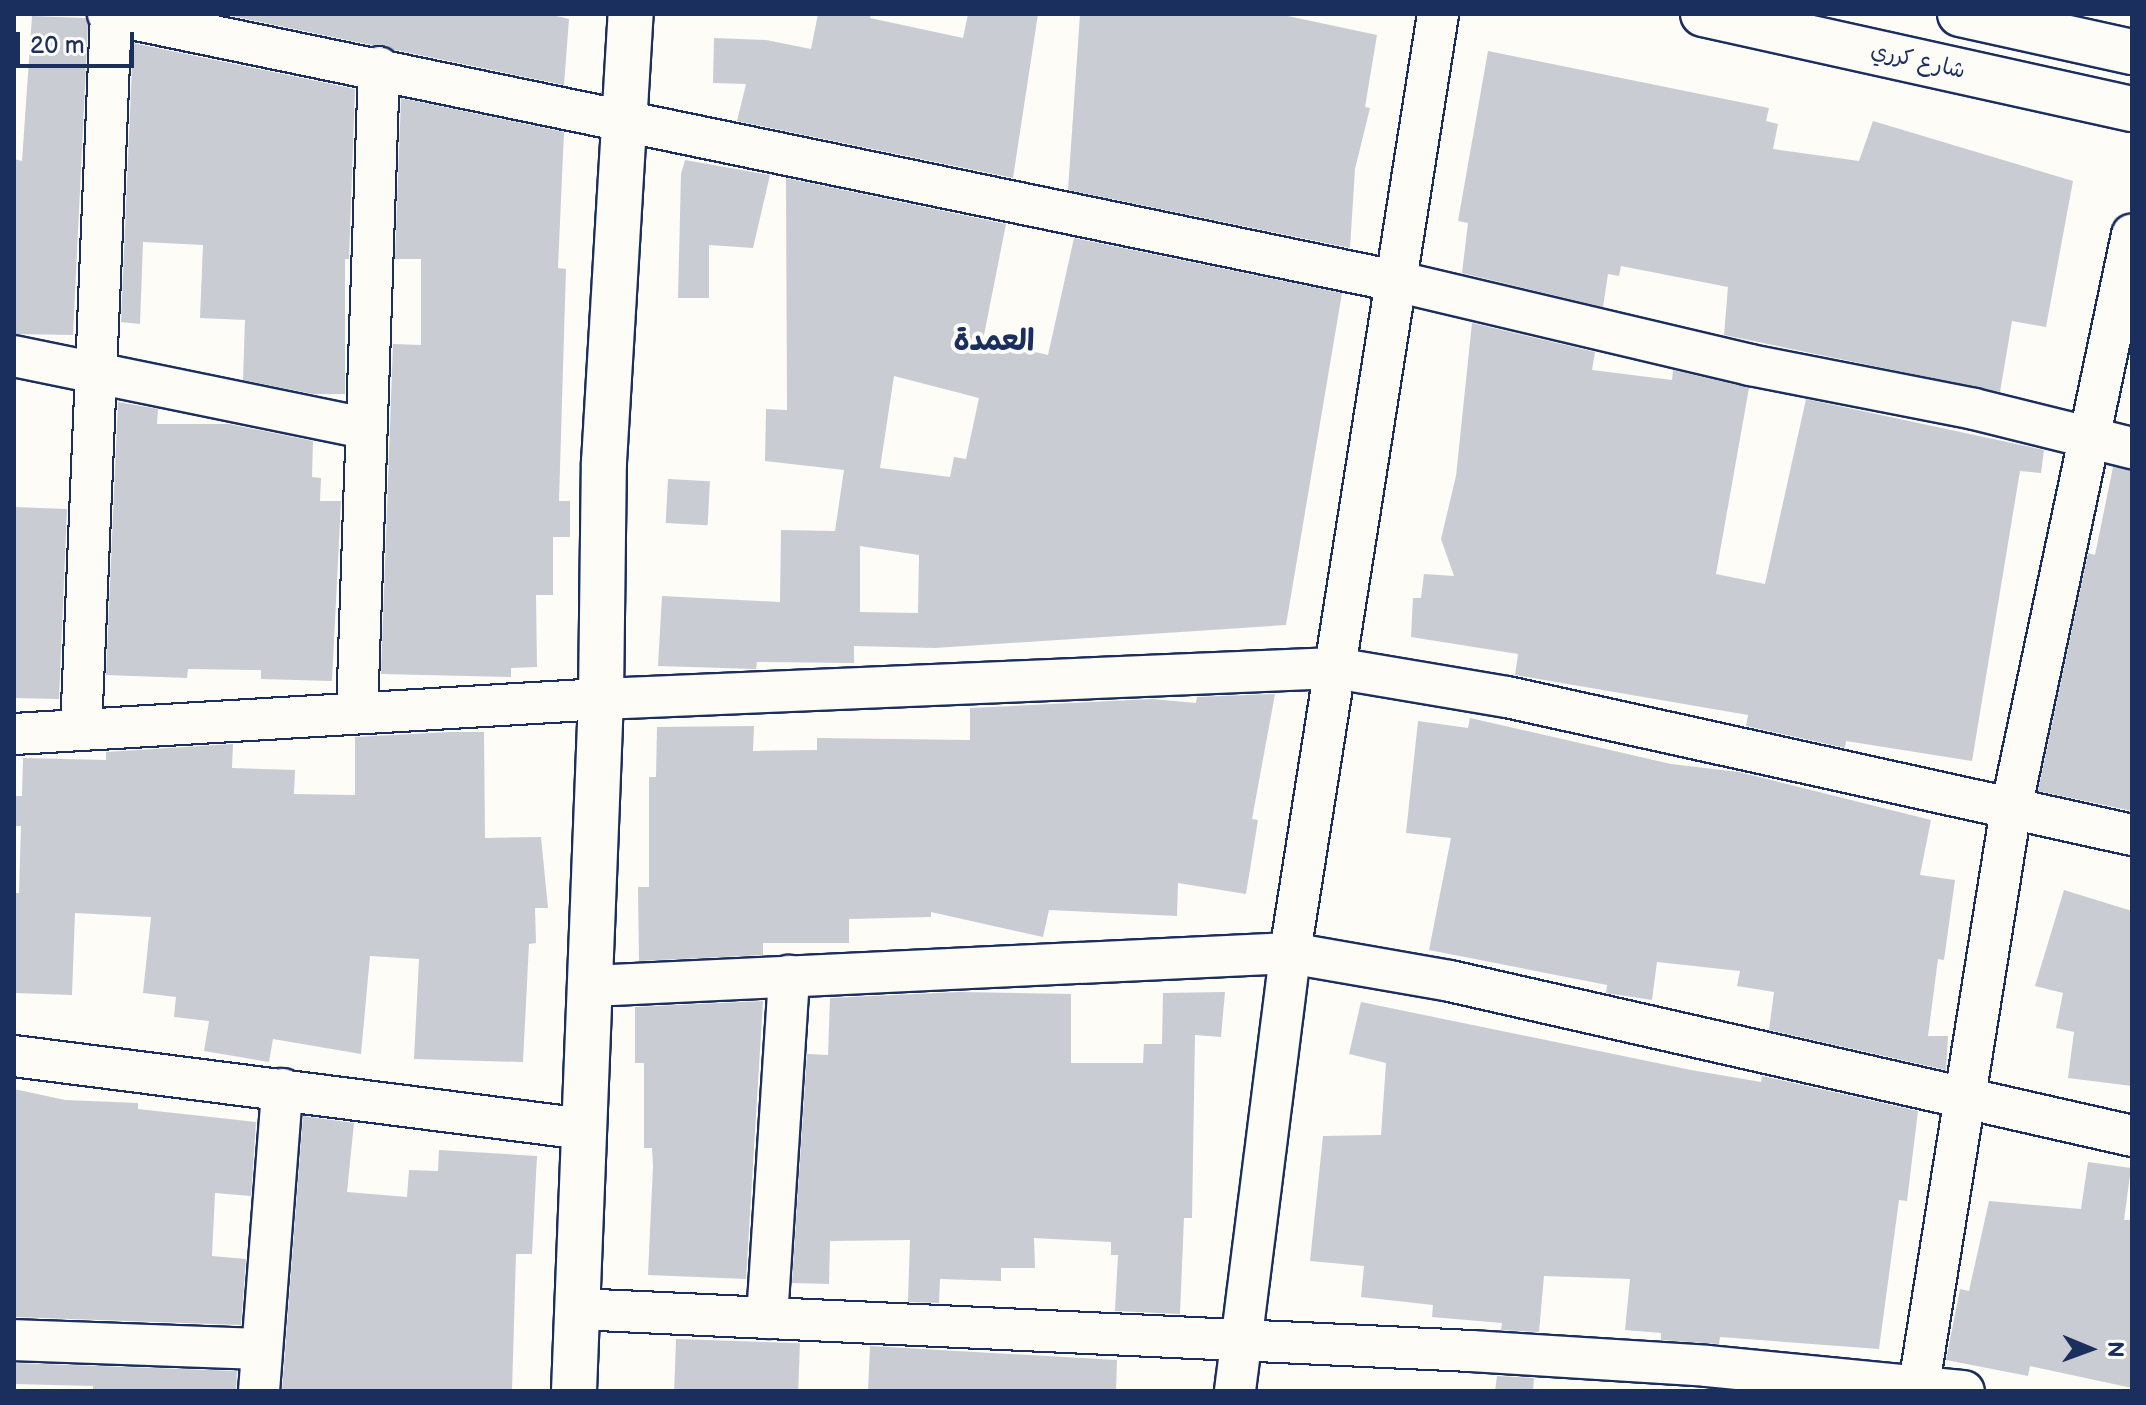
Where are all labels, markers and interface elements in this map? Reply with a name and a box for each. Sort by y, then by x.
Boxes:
scale bar [20,16,138,66]
text: 20 m [30,31,85,60]
street label: شارع كرري [1868,37,1968,85]
district label: العمدة [953,323,1035,359]
north arrow [2050,1309,2130,1389]
text: N [2101,1341,2128,1358]

